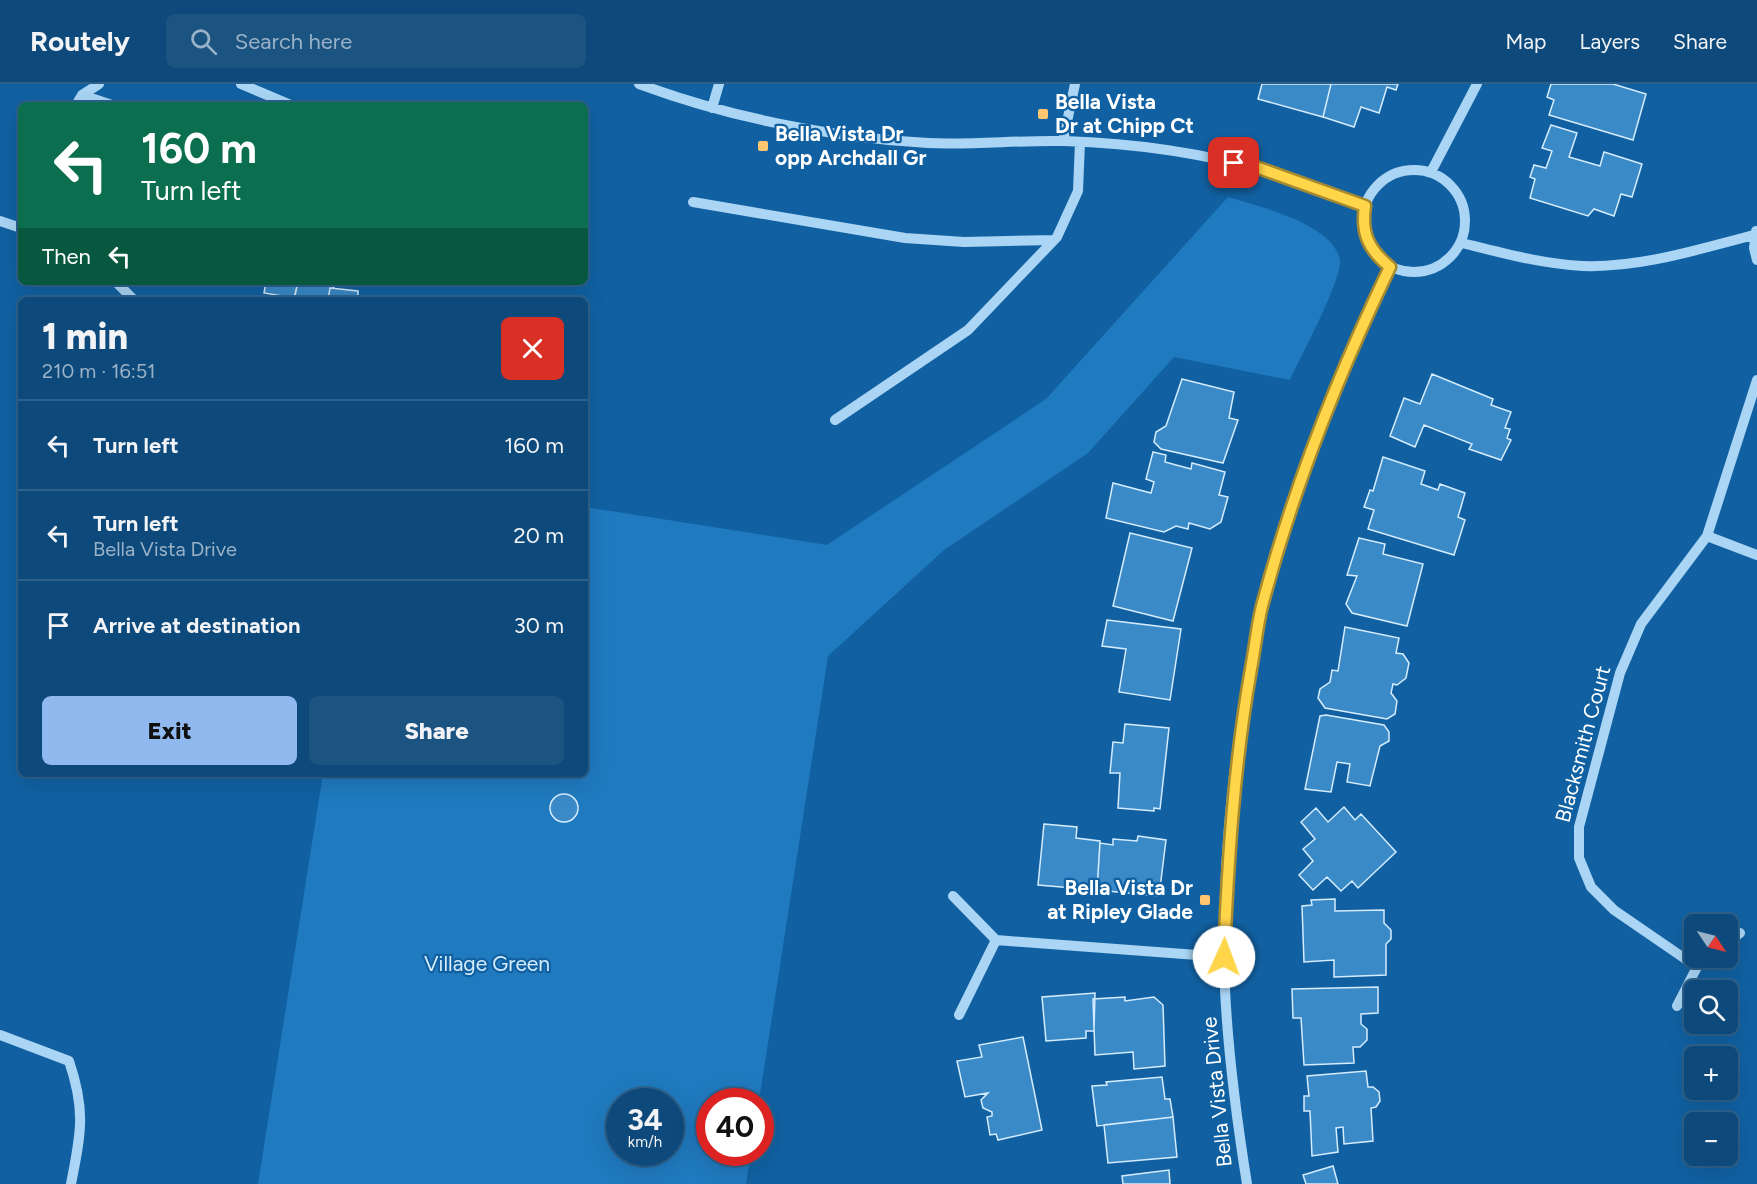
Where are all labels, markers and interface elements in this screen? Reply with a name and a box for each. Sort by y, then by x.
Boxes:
search box [166,14,586,68]
text: Routely [30,24,130,58]
icon: search [187,25,220,58]
text: Search here [235,28,352,55]
text: Map [1506,29,1546,54]
text: Layers [1579,29,1640,54]
text: Share [1673,29,1727,54]
place label: Bella Vista Dr at Chipp Ct [1055,89,1194,138]
marker: Bella Vista Dr at Chipp Ct [1036,107,1050,121]
place label: Bella Vista Dr opp Archdall Gr [775,121,926,170]
text: 160 m [141,123,257,174]
icon: left [42,126,120,204]
pin [1208,137,1259,188]
marker: Bella Vista Dr opp Archdall Gr [756,139,770,153]
icon: arrive [1217,146,1250,179]
text: Turn left [141,174,241,207]
icon: left [103,240,136,273]
text: Then [42,243,91,270]
text: 1 min [42,315,128,358]
button: close [501,317,564,380]
text: 210 m · 16:51 [42,359,156,383]
icon: left [42,429,75,462]
text: Turn left [93,432,179,459]
text: 160 m [504,432,564,459]
text: Turn left [93,510,179,537]
icon: left [42,519,75,552]
text: 20 m [513,522,564,549]
text: Bella Vista Drive [93,537,237,561]
icon: arrive [42,609,75,642]
text: Arrive at destination [93,612,301,639]
text: 30 m [514,612,564,639]
street label: Blacksmith Court [1550,663,1615,825]
button: Exit [42,696,297,765]
button: Share [309,696,564,765]
place label: Bella Vista Dr at Ripley Glade [1047,875,1193,924]
marker: Bella Vista Dr at Ripley Glade [1198,893,1212,907]
north arrow [1684,914,1738,968]
map controls [1684,914,1738,1166]
position arrow [1192,925,1256,989]
park label: Village Green [424,951,550,976]
button: search [1684,980,1738,1034]
street label: Bella Vista Drive [1196,1016,1237,1168]
button: + [1684,1046,1738,1100]
speed limit sign: 40 [696,1088,774,1166]
text: 34 [627,1101,663,1138]
button: − [1684,1112,1738,1166]
text: km/h [628,1133,662,1151]

